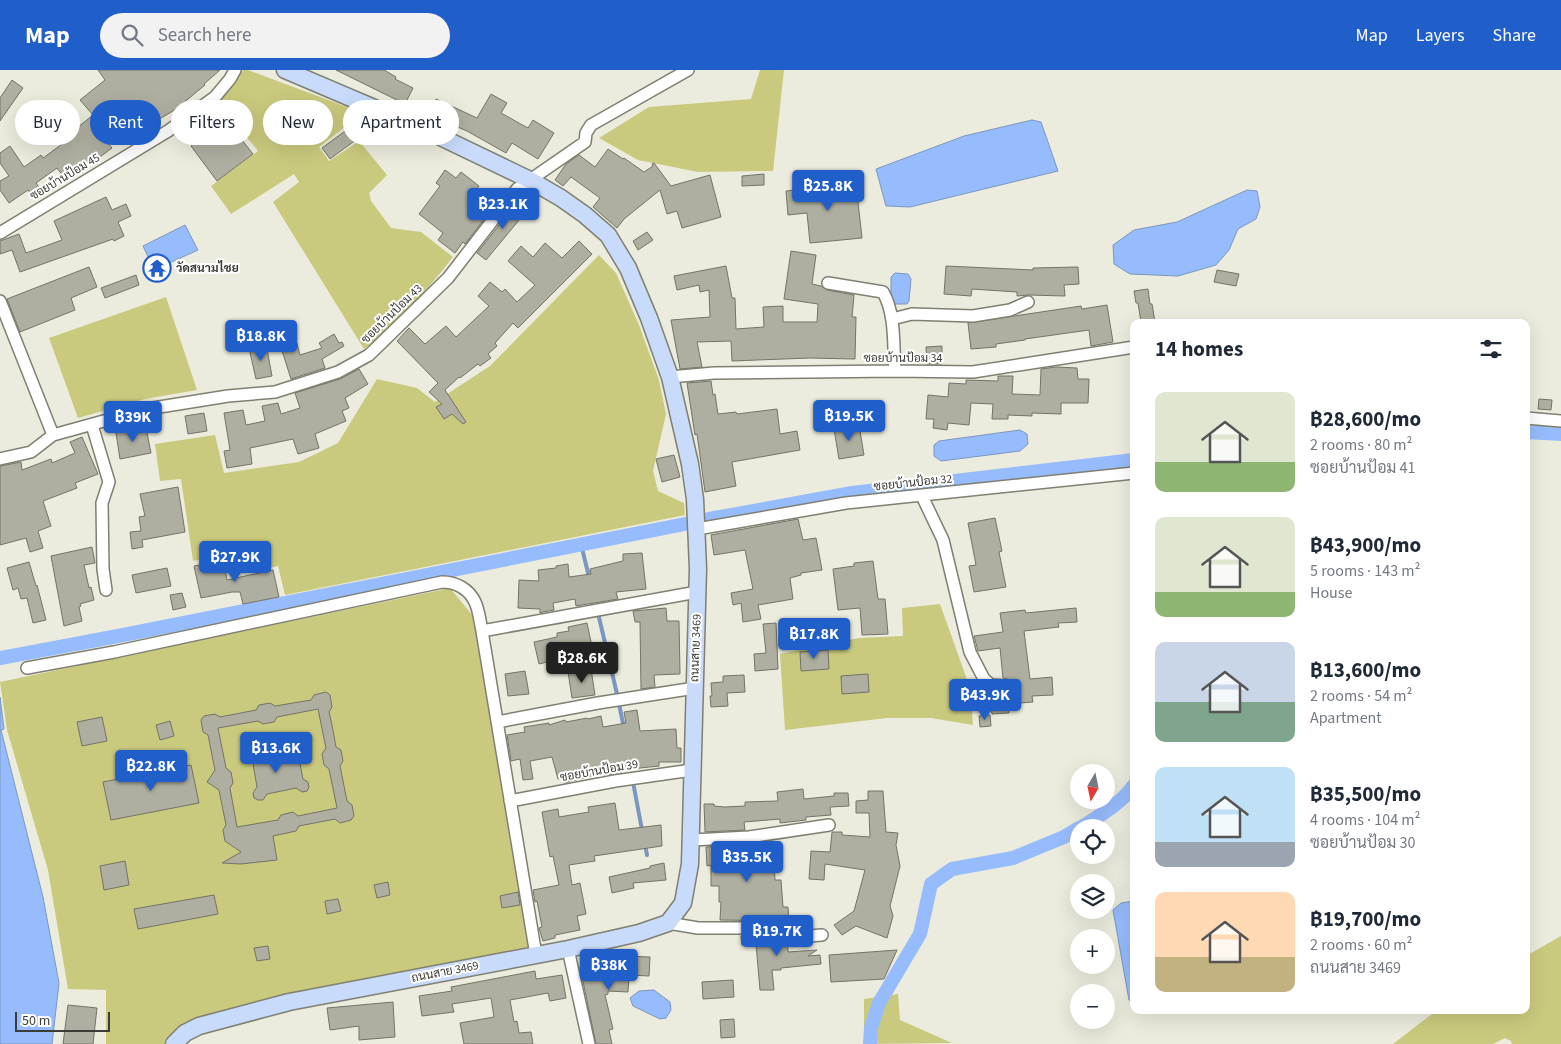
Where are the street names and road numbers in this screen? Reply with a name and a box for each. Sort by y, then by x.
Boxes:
street label: ซอยบ้านป้อม 45 [27,149,103,205]
street label: ซอยบ้านป้อม 43 [358,280,426,348]
street label: ซอยบ้านป้อม 34 [863,350,943,367]
street label: ซอยบ้านป้อม 32 [873,470,953,496]
street label: ถนนสาย 3469 [686,614,706,682]
street label: ซอยบ้านป้อม 39 [559,756,639,786]
street label: ถนนสาย 3469 [410,957,480,987]

